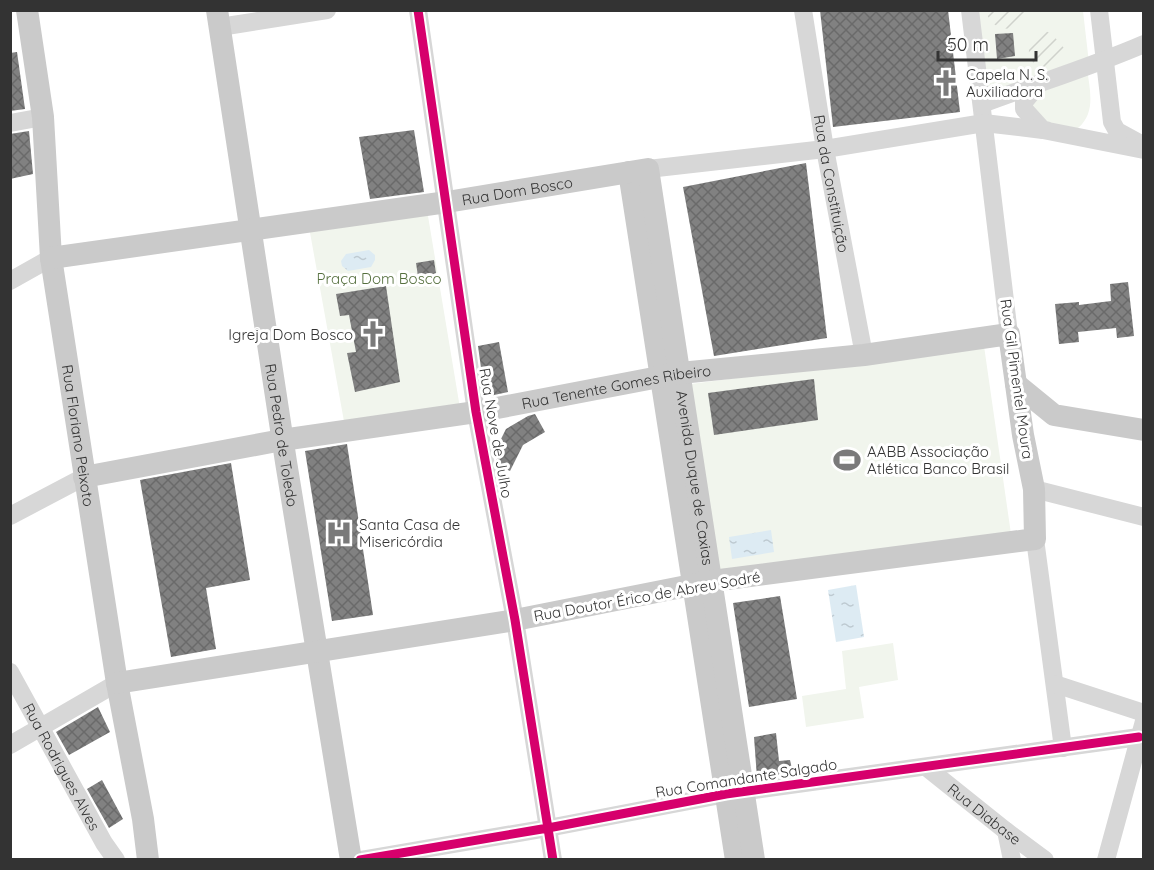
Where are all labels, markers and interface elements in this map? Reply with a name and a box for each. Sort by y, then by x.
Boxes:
scale bar [938,24,1036,62]
text: 50 m [947,33,989,56]
place label: Capela N. S. Auxiliadora [966,65,1048,101]
church icon: Capela N. S. Auxiliadora [931,68,961,98]
street label: Rua da Constituição [810,113,854,254]
street label: Rua Dom Bosco [460,172,574,209]
park label: Praça Dom Bosco [317,269,442,288]
street label: Rua Gil Pimentel Moura [996,298,1038,460]
church icon: Igreja Dom Bosco [358,319,388,349]
place label: Igreja Dom Bosco [228,325,353,344]
street label: Rua Tenente Gomes Ribeiro [520,361,712,413]
street label: Rua Pedro de Toledo [262,362,303,508]
street label: Rua Floriano Peixoto [58,363,99,508]
street label: Rua Nove de Julho [475,366,517,500]
street label: Avenida Duque de Caxias [673,389,718,566]
place label: AABB Associação Atlética Banco Brasil [867,442,1009,478]
sports icon: AABB Associação Atlética Banco Brasil [832,445,862,475]
place label: Santa Casa de Misericórdia [359,515,460,551]
hospital icon: Santa Casa de Misericórdia [324,518,354,548]
street label: Rua Doutor Érico de Abreu Sodré [532,567,762,625]
street label: Rua Rodrigues Alves [19,700,105,834]
street label: Rua Comandante Salgado [654,754,838,802]
street label: Rua Diabase [944,779,1025,849]

